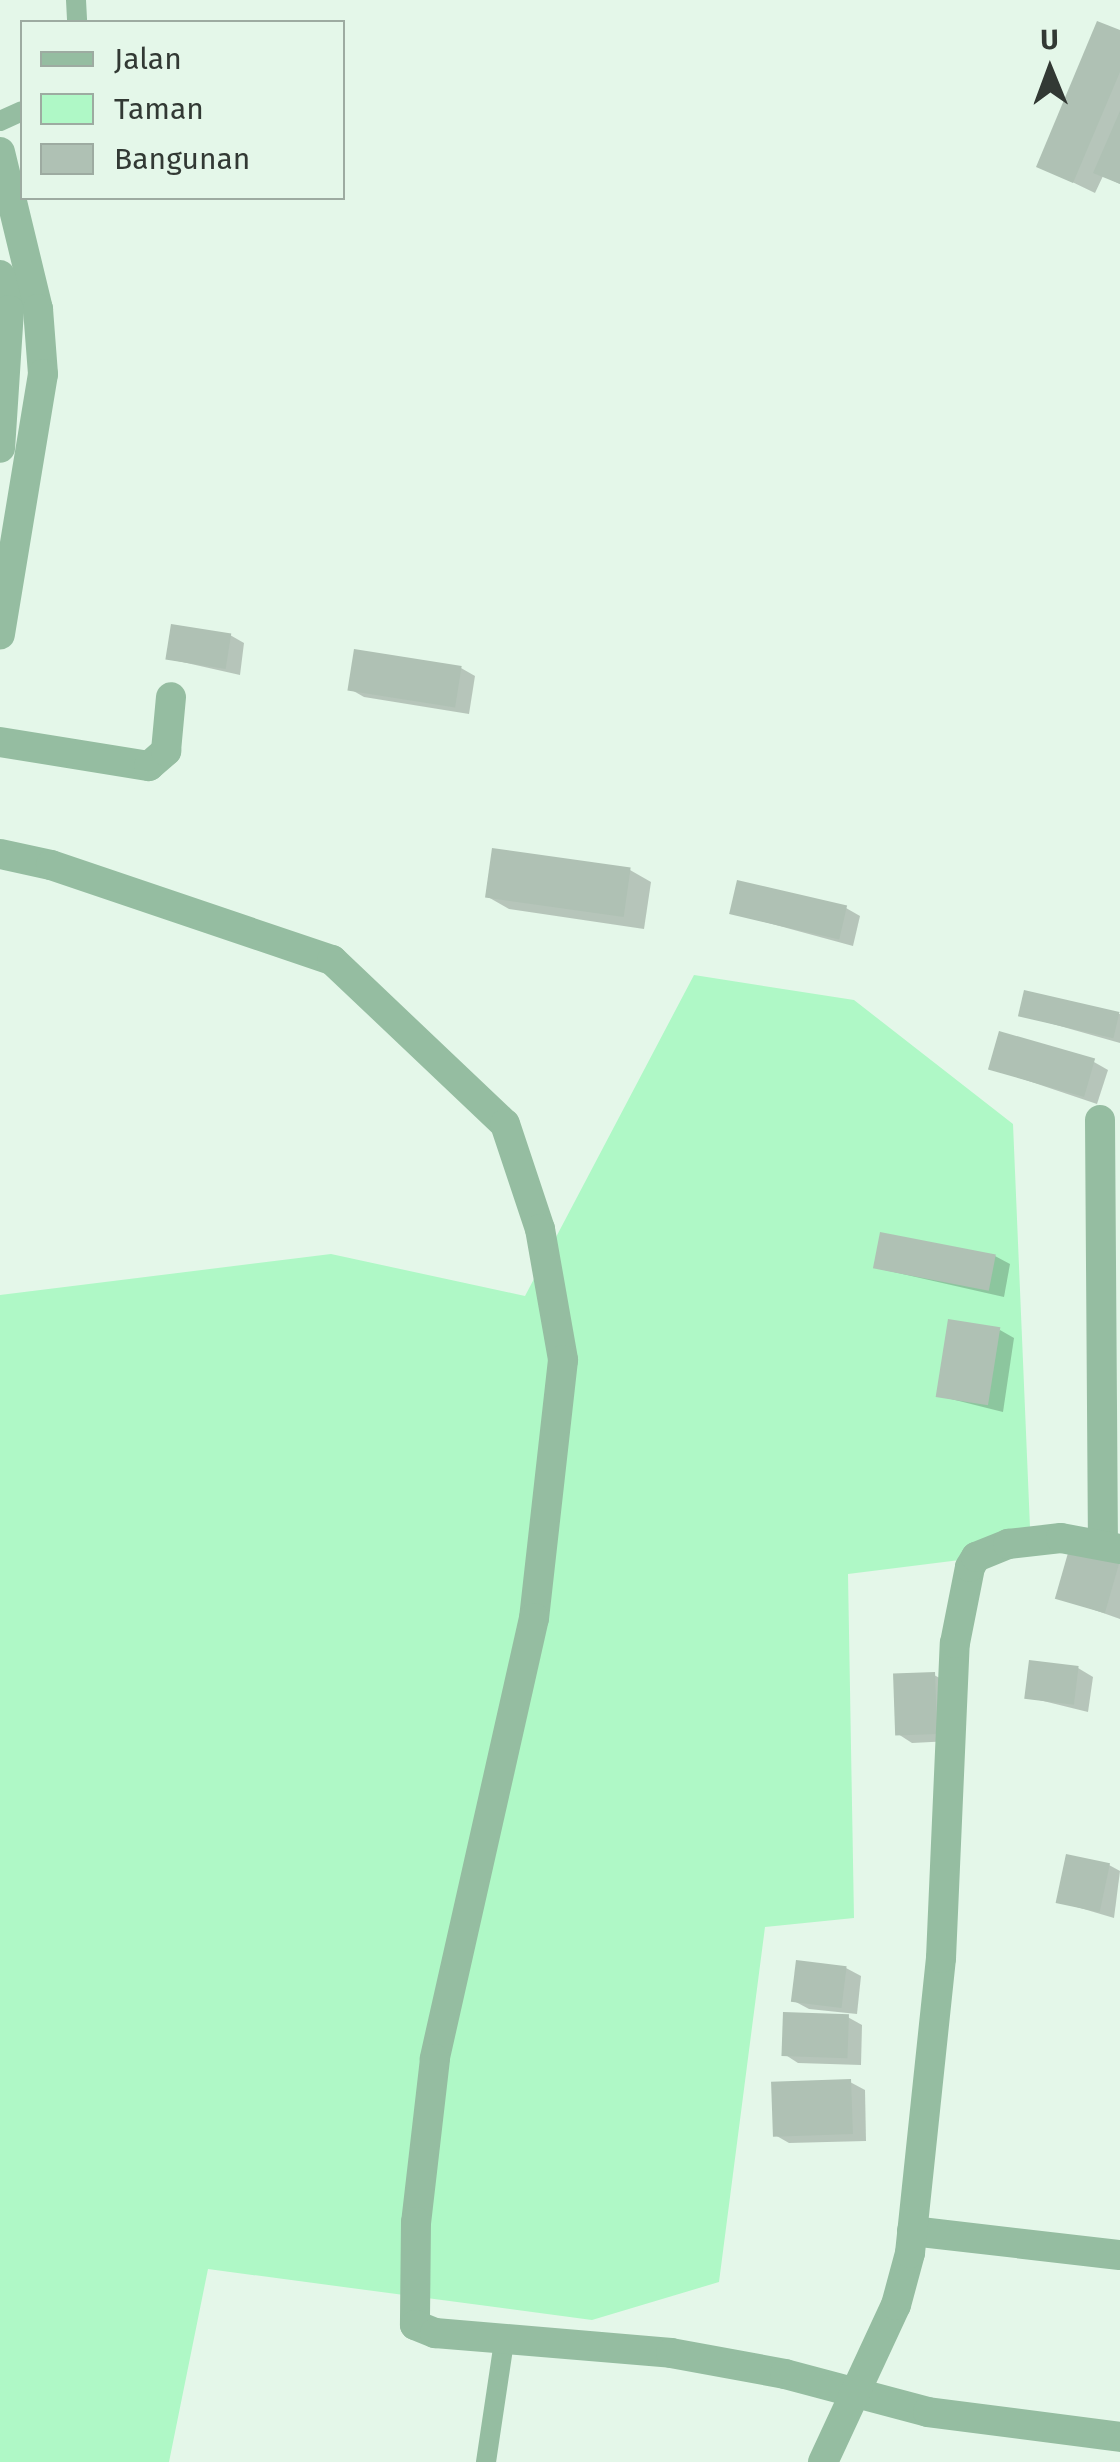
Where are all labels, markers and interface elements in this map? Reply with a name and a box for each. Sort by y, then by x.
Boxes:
legend [20,20,345,200]
north arrow [1000,20,1100,120]
text: U [1040,23,1059,56]
text: Jalan [114,41,182,77]
text: Taman [114,91,204,127]
text: Bangunan [114,141,250,177]

